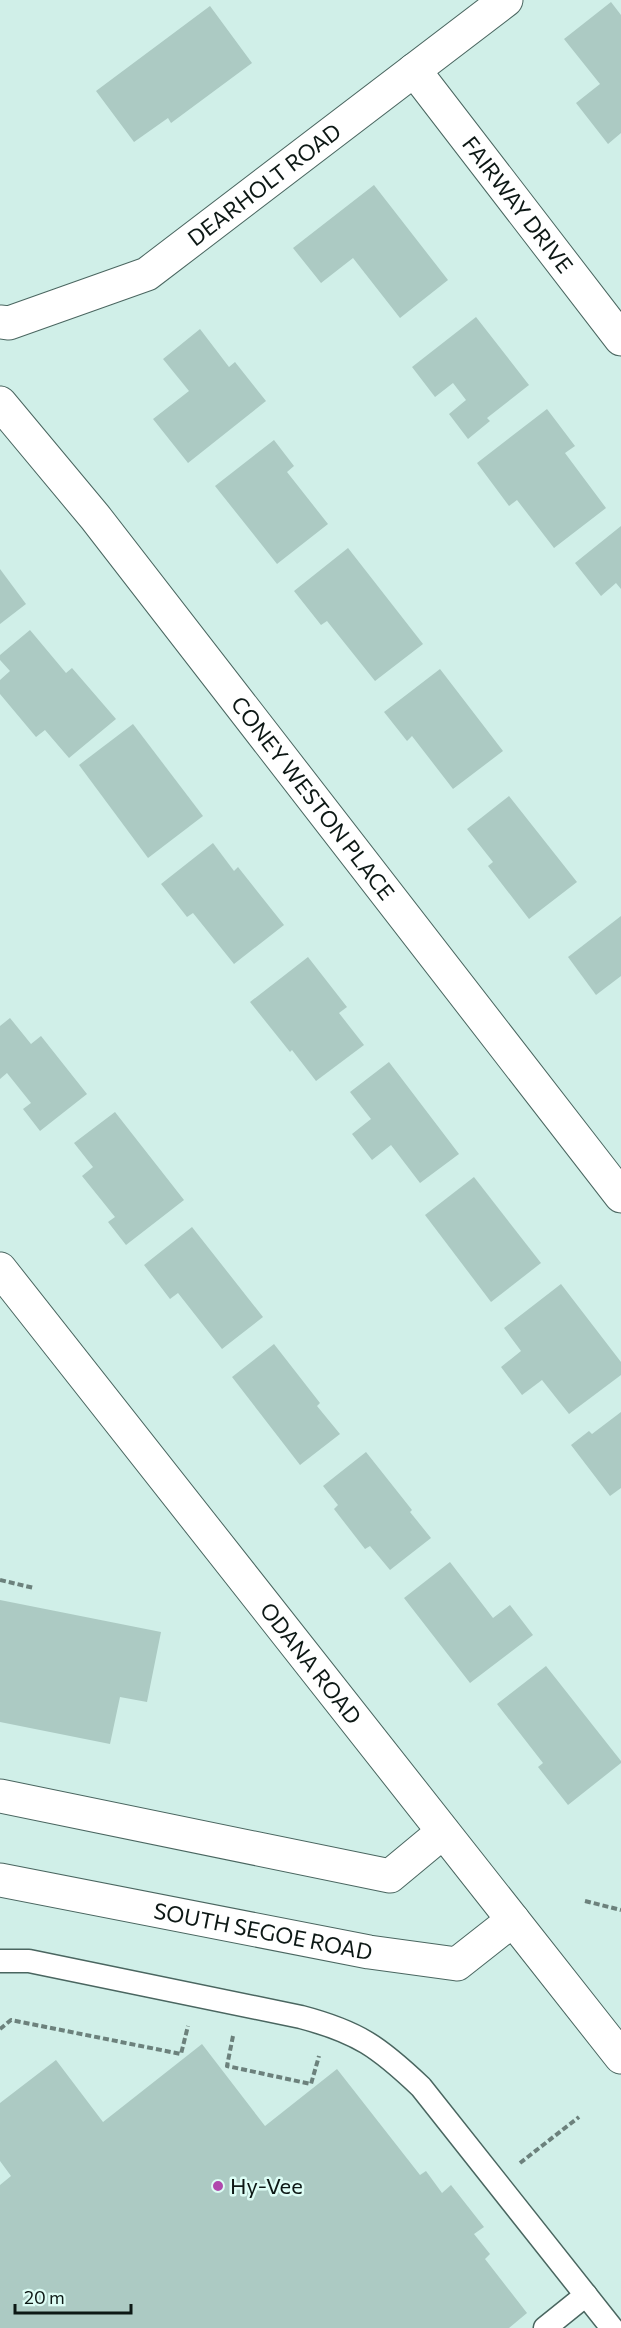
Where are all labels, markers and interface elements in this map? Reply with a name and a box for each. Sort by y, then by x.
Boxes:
street label: DEARHOLT ROAD [182,117,346,251]
street label: FAIRWAY DRIVE [457,131,579,278]
street label: CONEY WESTON PLACE [226,690,401,905]
street label: ODANA ROAD [255,1597,367,1729]
street label: SOUTH SEGOE ROAD [151,1896,375,1965]
place label: Hy-Vee [230,2172,303,2199]
marker: Hy-Vee [211,2179,225,2193]
scale bar [15,2277,130,2315]
text: 20 m [24,2286,65,2308]

